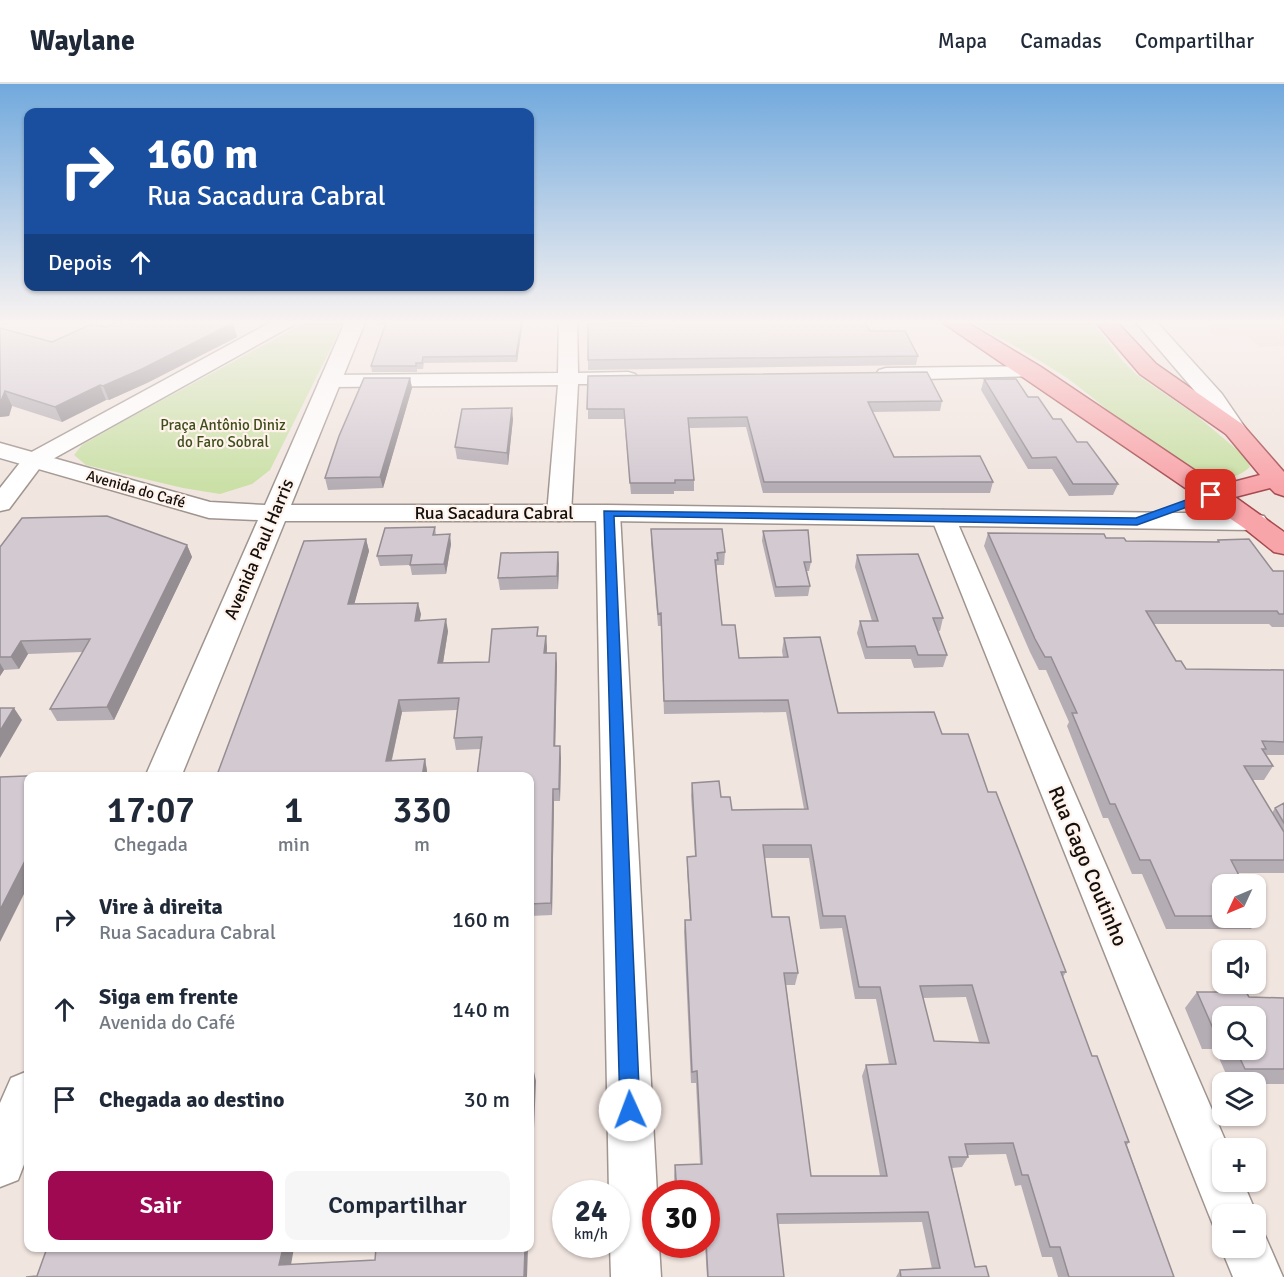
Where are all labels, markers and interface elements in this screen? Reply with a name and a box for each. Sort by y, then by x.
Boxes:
text: Waylane [30,24,135,58]
text: Mapa [938,28,987,54]
text: Camadas [1020,28,1102,54]
text: Compartilhar [1135,28,1254,54]
text: 160 m [147,129,258,180]
icon: right [48,132,126,210]
text: Rua Sacadura Cabral [147,180,386,213]
icon: ahead [124,246,157,279]
text: Depois [48,249,112,276]
park label: Praça Antônio Diniz do Faro Sobral [160,416,286,451]
street label: Avenida do Café [84,466,188,512]
pin [1185,469,1236,520]
street label: Avenida Paul Harris [219,475,299,623]
icon: arrive [1194,478,1227,511]
street label: Rua Sacadura Cabral [414,502,574,524]
street label: Rua Gago Coutinho [1043,782,1133,950]
text: 17:07 [107,788,195,833]
text: 1 [284,788,304,833]
text: 330 [393,788,451,833]
text: Chegada [114,832,188,857]
text: min [278,832,310,857]
text: m [414,832,430,857]
north arrow [1212,874,1266,928]
map controls [1212,874,1266,1258]
text: Vire à direita [99,893,223,920]
icon: right [48,903,81,936]
text: 160 m [452,906,510,933]
text: Rua Sacadura Cabral [99,920,276,945]
button: sound [1212,940,1266,994]
text: Siga em frente [99,983,238,1010]
icon: ahead [48,993,81,1026]
text: 140 m [452,996,510,1023]
button: search [1212,1006,1266,1060]
text: Avenida do Café [99,1010,235,1035]
button: layers [1212,1072,1266,1126]
position arrow [598,1078,662,1142]
icon: arrive [48,1083,81,1116]
text: Chegada ao destino [99,1086,285,1113]
text: 30 m [464,1086,510,1113]
button: + [1212,1138,1266,1192]
button: Sair [48,1171,273,1240]
button: Compartilhar [285,1171,510,1240]
speed limit sign: 30 [642,1180,720,1258]
text: 24 [575,1193,607,1230]
button: − [1212,1204,1266,1258]
text: km/h [574,1225,608,1243]

